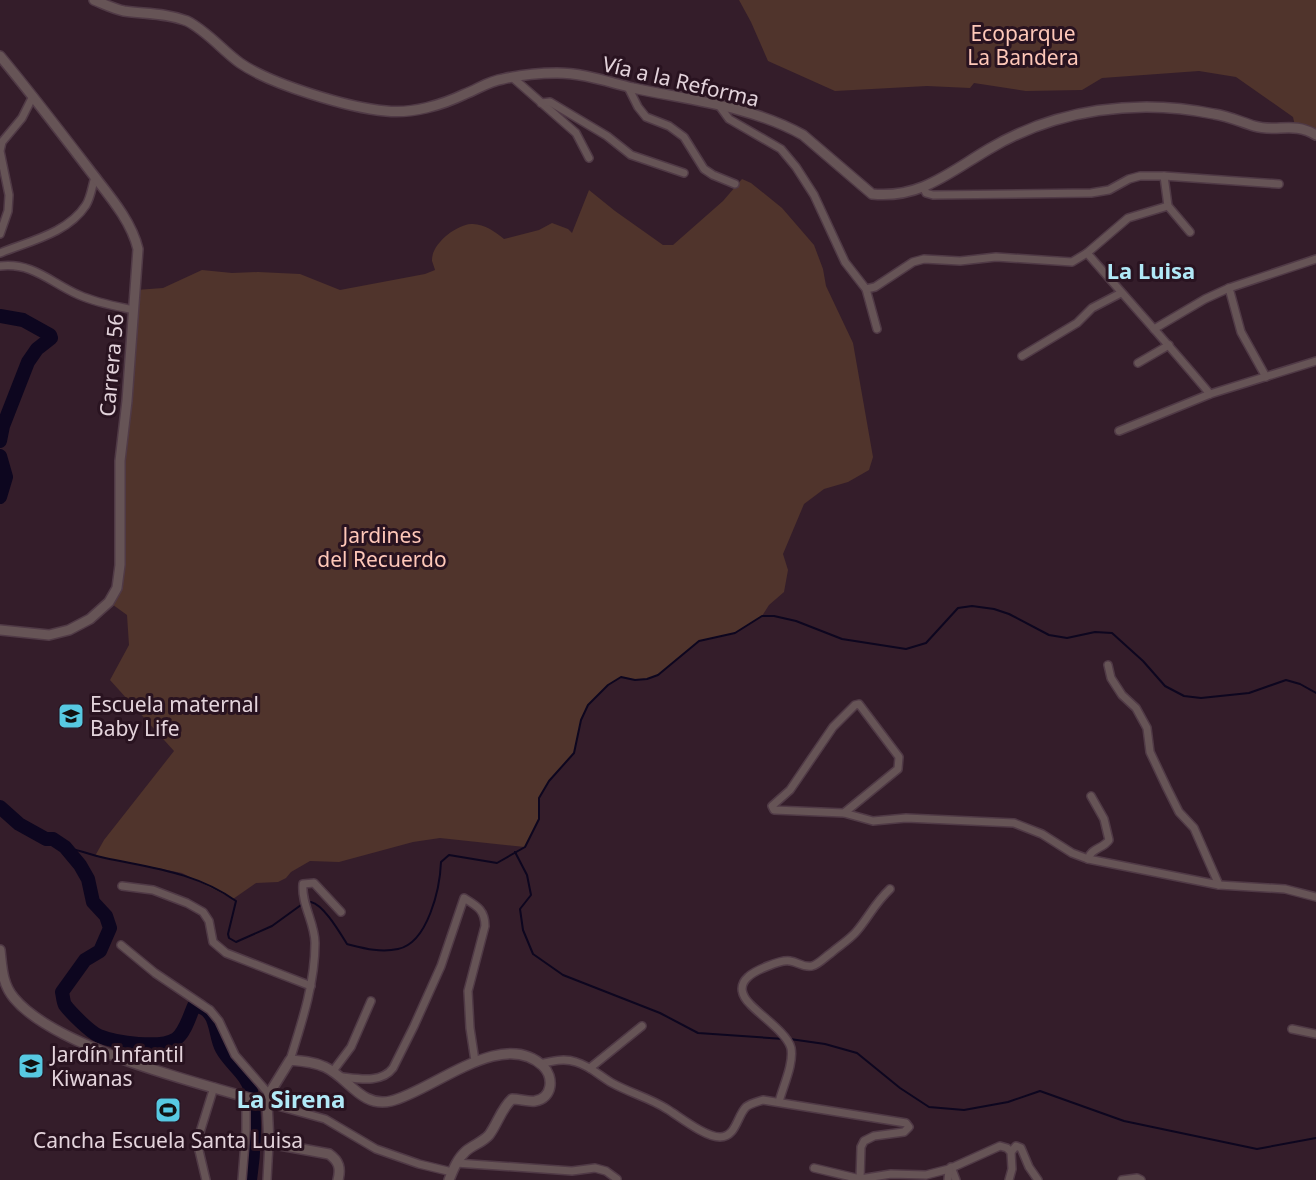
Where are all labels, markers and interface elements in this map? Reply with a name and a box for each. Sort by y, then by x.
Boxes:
park label: Ecoparque La Bandera [967,19,1079,71]
street label: Vía a la Reforma [600,49,762,113]
district label: La Luisa [1107,255,1195,285]
street label: Carrera 56 [93,312,129,418]
park label: Jardines del Recuerdo [317,521,447,573]
place label: Escuela maternal Baby Life [90,690,259,742]
school or university icon: Escuela maternal Baby Life [56,701,86,731]
place label: Jardín Infantil Kiwanas [49,1040,184,1092]
school or university icon: Jardín Infantil Kiwanas [16,1051,46,1081]
district label: La Sirena [237,1082,345,1115]
sports icon: Cancha Escuela Santa Luisa [153,1095,183,1125]
place label: Cancha Escuela Santa Luisa [33,1126,303,1154]

